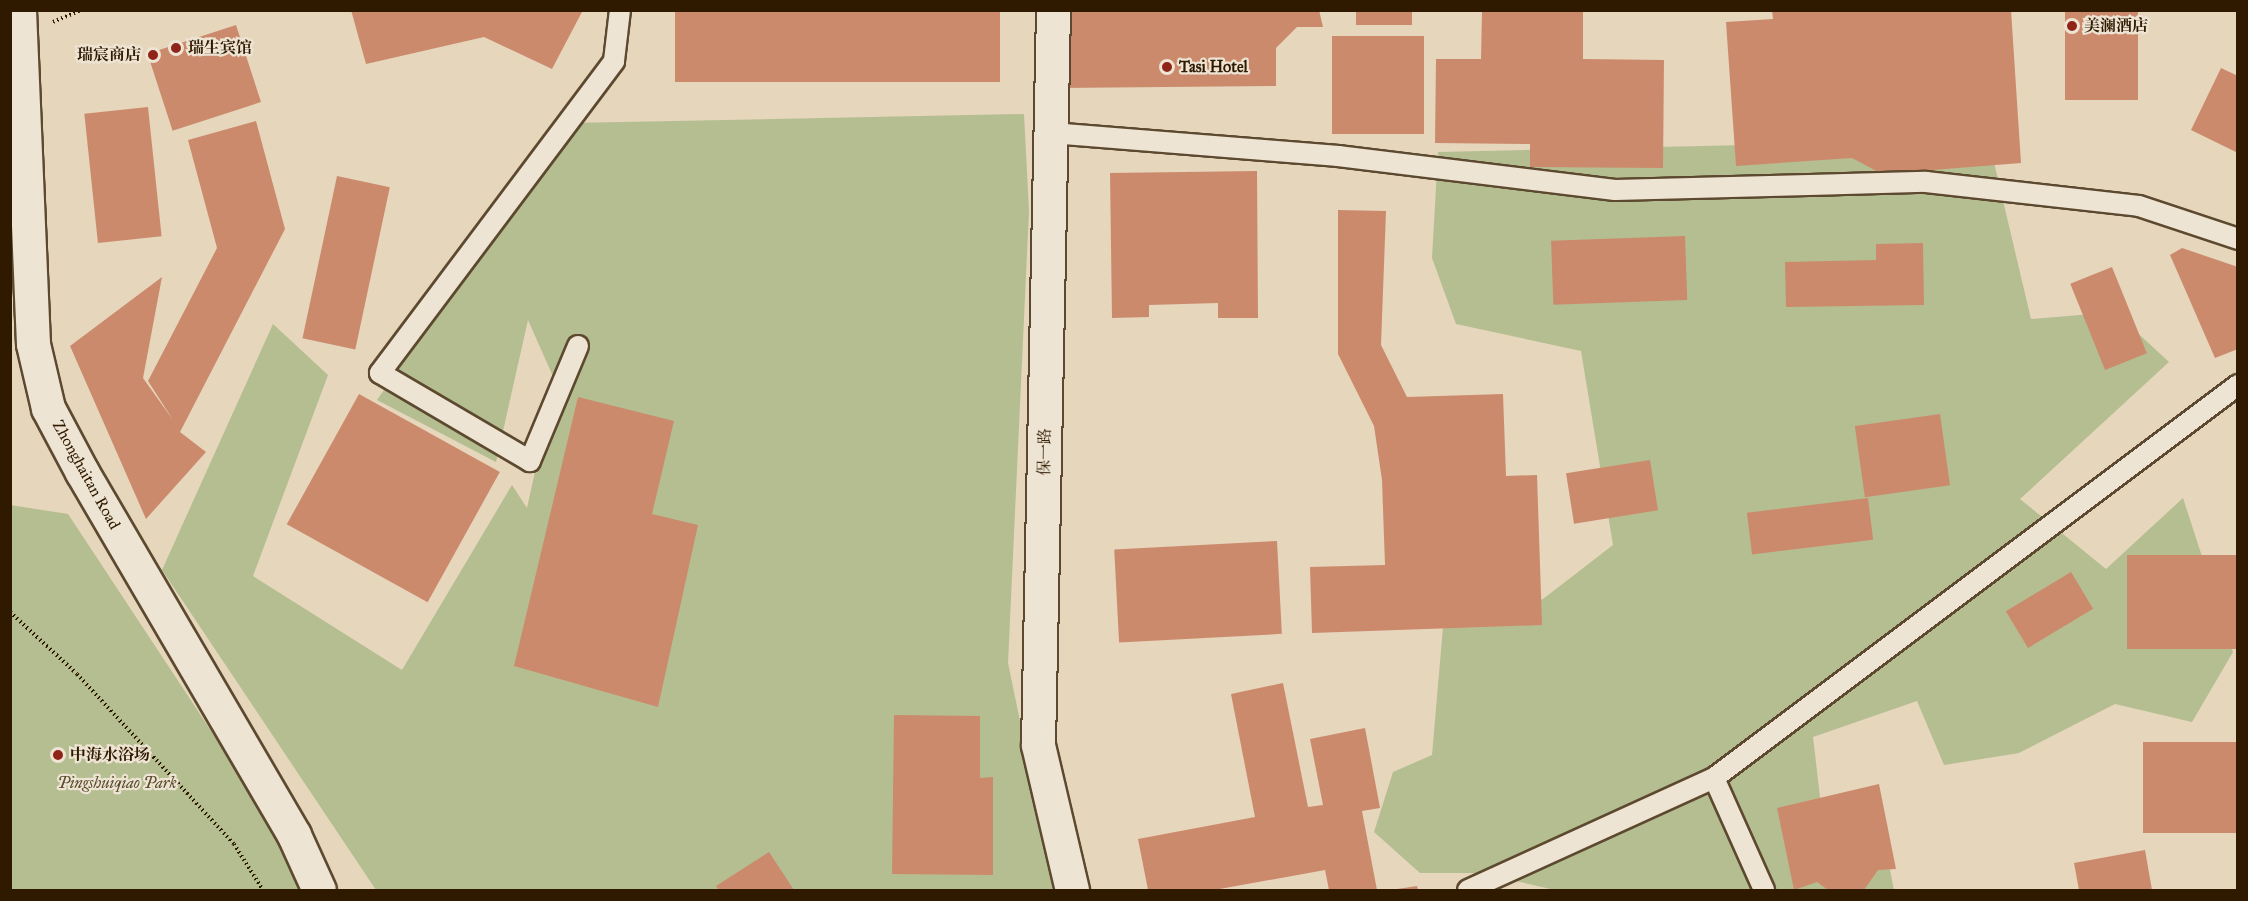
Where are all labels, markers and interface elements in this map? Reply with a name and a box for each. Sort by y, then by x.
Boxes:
place label: 美澜酒店 [2084,16,2148,36]
marker: 美澜酒店 [2065,19,2079,33]
place label: 瑞生宾馆 [188,38,252,58]
marker: 瑞生宾馆 [169,41,183,55]
place label: 瑞宸商店 [77,45,141,65]
marker: 瑞宸商店 [146,48,160,62]
place label: Tasi Hotel [1179,57,1248,77]
marker: Tasi Hotel [1160,60,1174,74]
street label: Zhonghaitan Road [48,417,124,533]
street label: 保一路 [1035,428,1055,476]
place label: 中海水浴场 [70,745,150,765]
marker: 中海水浴场 [51,748,65,762]
park label: Pingshuiqiao Park [57,773,177,793]

